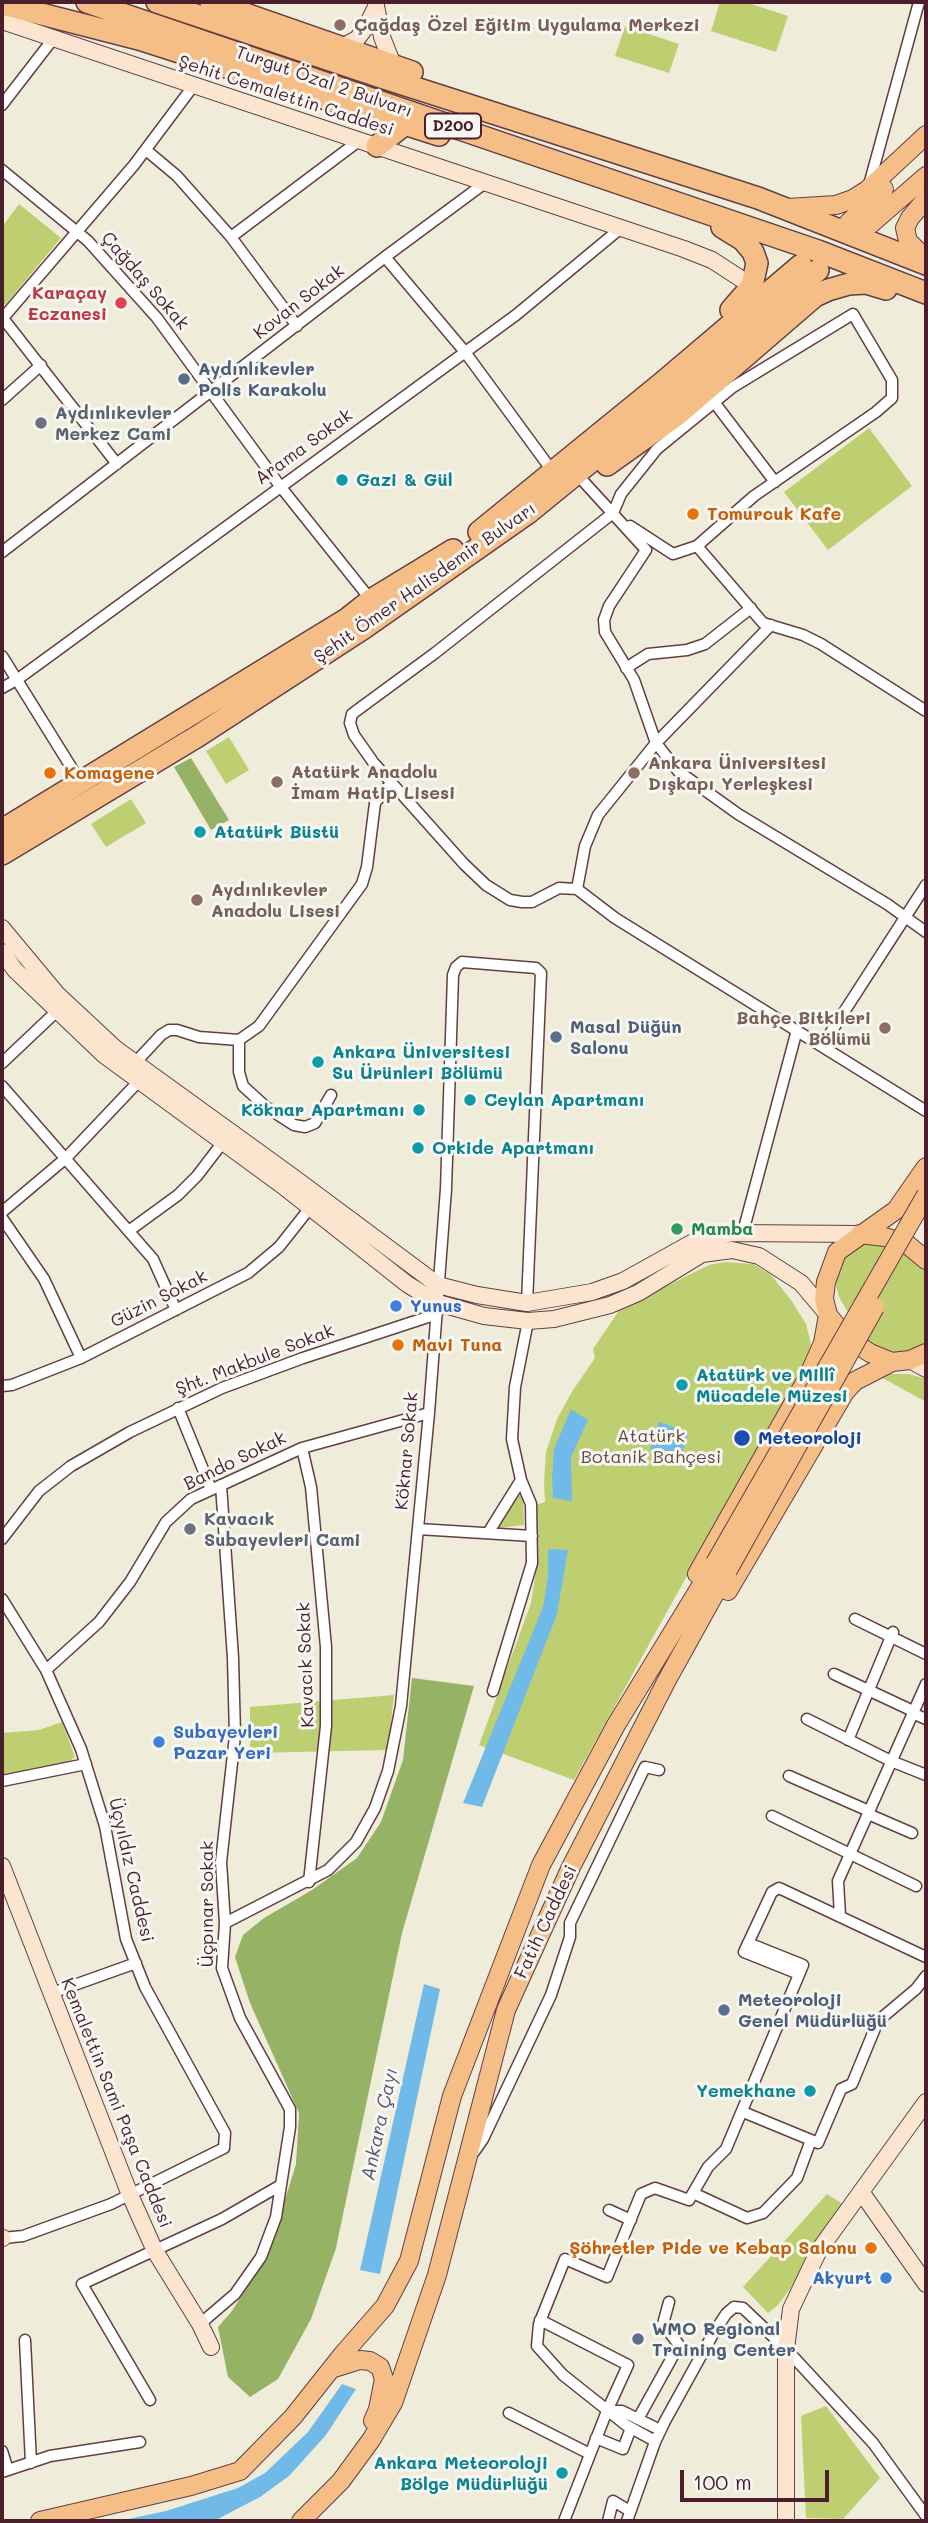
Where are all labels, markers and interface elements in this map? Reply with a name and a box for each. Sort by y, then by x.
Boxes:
place label: Çağdaş Özel Eğitim Uygulama Merkezi [354,14,700,36]
marker: Çağdaş Özel Eğitim Uygulama Merkezi [332,17,348,33]
street label: Turgut Özal 2 Bulvarı [233,42,415,122]
street label: Şehit Cemalettin Caddesi [176,51,396,141]
road number: D200 [425,114,481,138]
street label: Çağdaş Sokak [97,228,193,334]
street label: Kovan Sokak [249,260,349,344]
place label: Karaçay Eczanesi [27,282,107,324]
marker: Karaçay Eczanesi [113,295,129,311]
place label: Aydınlıkevler Polis Karakolu [198,358,327,400]
marker: Aydınlıkevler Polis Karakolu [176,371,192,387]
place label: Aydınlıkevler Merkez Cami [55,402,172,444]
street label: Arama Sokak [251,404,357,490]
marker: Aydınlıkevler Merkez Cami [33,415,49,431]
place label: Gazi & Gül [356,469,453,491]
marker: Gazi & Gül [334,472,350,488]
street label: Şehit Ömer Halisdemir Bulvarı [310,498,540,668]
place label: Tomurcuk Kafe [707,503,841,525]
marker: Tomurcuk Kafe [685,506,701,522]
place label: Ankara Üniversitesi Dışkapı Yerleşkesi [648,752,827,794]
place label: Atatürk Anadolu İmam Hatip Lisesi [291,761,455,804]
place label: Komagene [64,762,155,784]
marker: Komagene [42,765,58,781]
marker: Ankara Üniversitesi Dışkapı Yerleşkesi [626,765,642,781]
marker: Atatürk Anadolu İmam Hatip Lisesi [269,774,285,790]
place label: Atatürk Büstü [214,821,339,843]
marker: Atatürk Büstü [192,824,208,840]
place label: Aydınlıkevler Anadolu Lisesi [211,879,340,922]
marker: Aydınlıkevler Anadolu Lisesi [189,892,205,908]
place label: Bahçe Bitkileri Bölümü [736,1007,871,1050]
place label: Masal Düğün Salonu [570,1016,682,1058]
marker: Bahçe Bitkileri Bölümü [877,1020,893,1036]
marker: Masal Düğün Salonu [548,1029,564,1045]
place label: Ankara Üniversitesi Su Ürünleri Bölümü [332,1041,511,1084]
marker: Ankara Üniversitesi Su Ürünleri Bölümü [310,1054,326,1070]
place label: Ceylan Apartmanı [484,1089,645,1111]
marker: Ceylan Apartmanı [462,1092,478,1108]
place label: Köknar Apartmanı [241,1099,405,1121]
marker: Köknar Apartmanı [411,1102,427,1118]
place label: Orkide Apartmanı [432,1137,595,1159]
marker: Orkide Apartmanı [410,1140,426,1156]
place label: Mamba [691,1218,753,1240]
marker: Mamba [669,1221,685,1237]
street label: Güzin Sokak [107,1265,211,1333]
place label: Yunus [410,1295,462,1317]
marker: Yunus [388,1298,404,1314]
street label: Şht. Makbule Sokak [173,1320,337,1400]
place label: Mavi Tuna [412,1334,502,1356]
marker: Mavi Tuna [390,1337,406,1353]
place label: Atatürk ve Millî Mücadele Müzesi [696,1364,848,1406]
marker: Atatürk ve Millî Mücadele Müzesi [674,1377,690,1393]
street label: Köknar Sokak [391,1391,423,1511]
park label: Atatürk Botanik Bahçesi [581,1425,721,1468]
street label: Bando Sokak [180,1427,290,1495]
place label: Meteoroloji [758,1427,862,1449]
marker: Meteoroloji [732,1428,752,1448]
place label: Kavacık Subayevleri Cami [204,1508,361,1550]
marker: Kavacık Subayevleri Cami [182,1521,198,1537]
street label: Kavacık Sokak [293,1602,319,1728]
place label: Subayevleri Pazar Yeri [173,1721,278,1764]
marker: Subayevleri Pazar Yeri [151,1734,167,1750]
street label: Üçyıldız Caddesi [104,1796,158,1944]
street label: Üçpınar Sokak [196,1841,218,1967]
street label: Fatih Caddesi [510,1862,582,1982]
street label: Kemalettin Sami Paşa Caddesi [56,1975,176,2231]
place label: Meteoroloji Genel Müdürlüğü [738,1989,887,2032]
marker: Meteoroloji Genel Müdürlüğü [716,2002,732,2018]
water label: Ankara Çayı [357,2066,403,2182]
place label: Yemekhane [696,2080,796,2102]
marker: Yemekhane [802,2083,818,2099]
place label: Şöhretler Pide ve Kebap Salonu [569,2237,857,2259]
marker: Şöhretler Pide ve Kebap Salonu [863,2240,879,2256]
place label: Akyurt [812,2267,872,2289]
marker: Akyurt [878,2270,894,2286]
place label: WMO Regional Training Center [652,2318,796,2360]
marker: WMO Regional Training Center [630,2331,646,2347]
place label: Ankara Meteoroloji Bölge Müdürlüğü [374,2452,548,2494]
scale bar [683,2456,832,2500]
marker: Ankara Meteoroloji Bölge Müdürlüğü [554,2465,570,2481]
text: 100 m [693,2468,752,2495]

